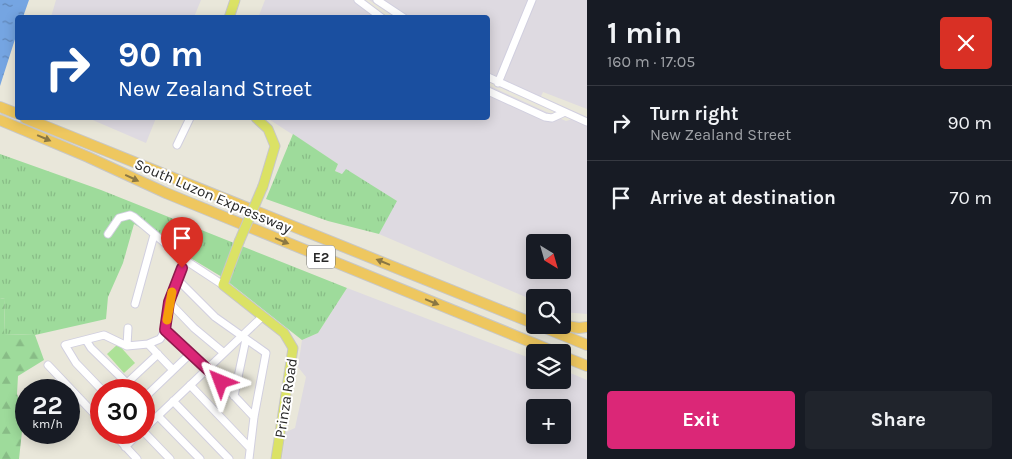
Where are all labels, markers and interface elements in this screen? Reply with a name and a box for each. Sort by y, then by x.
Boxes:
text: 1 min [607,15,682,51]
button: close [940,17,992,69]
text: 90 m [118,34,204,75]
icon: right [35,35,100,100]
text: 160 m · 17:05 [607,52,695,71]
text: New Zealand Street [118,76,312,102]
text: Turn right [650,103,739,125]
icon: right [607,109,635,137]
text: 90 m [947,112,992,134]
text: New Zealand Street [650,125,791,144]
one-way arrow [37,135,51,143]
street label: South Luzon Expressway [132,155,294,237]
one-way arrow [125,174,139,182]
icon: arrive [607,184,635,212]
text: Arrive at destination [650,187,836,209]
text: 70 m [950,187,992,209]
pin [161,217,203,268]
icon: arrive [168,224,196,252]
north arrow [526,234,571,279]
map controls [526,234,571,444]
one-way arrow [275,237,290,245]
road number: E2 [307,246,335,268]
one-way arrow [375,258,390,266]
button: search [526,289,571,334]
one-way arrow [425,299,439,307]
button: layers [526,344,571,389]
position arrow [194,355,246,407]
street label: Prinza Road [271,357,301,439]
speed limit sign: 30 [90,379,155,444]
text: 22 [32,391,63,420]
button: Exit [607,391,795,449]
button: Share [805,391,992,449]
button: + [526,399,571,444]
text: km/h [32,417,63,431]

